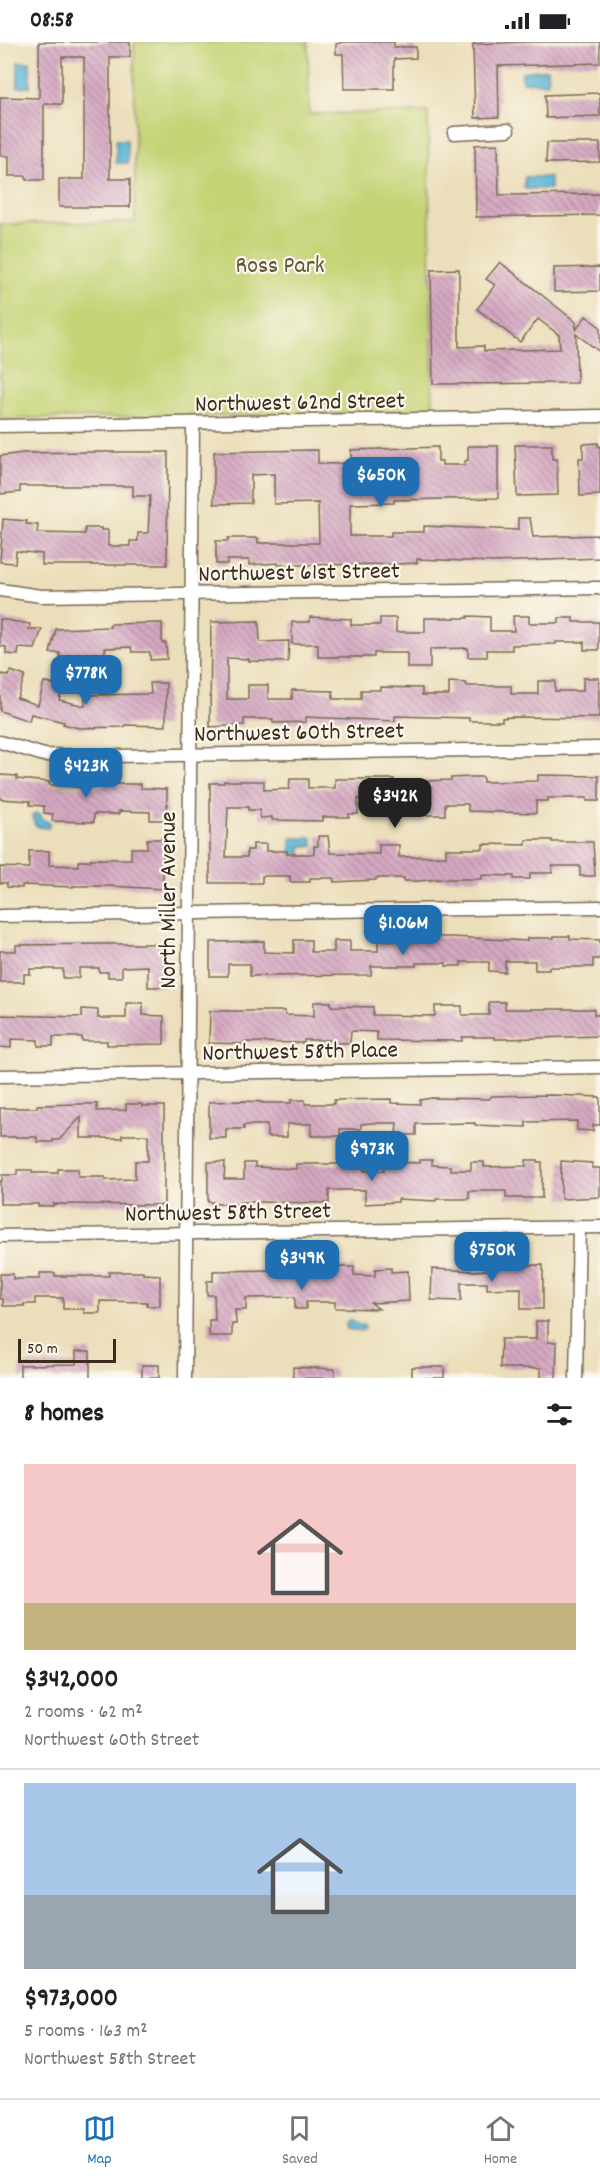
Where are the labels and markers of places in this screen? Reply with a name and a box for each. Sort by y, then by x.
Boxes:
pin: $650K [339,457,423,508]
pin: $778K [44,655,128,706]
pin: $423K [44,748,128,799]
pin: $342K [353,778,437,829]
pin: $1.06M [354,905,452,956]
pin: $973K [330,1131,414,1182]
pin: $750K [450,1232,534,1283]
pin: $349K [260,1240,344,1291]

